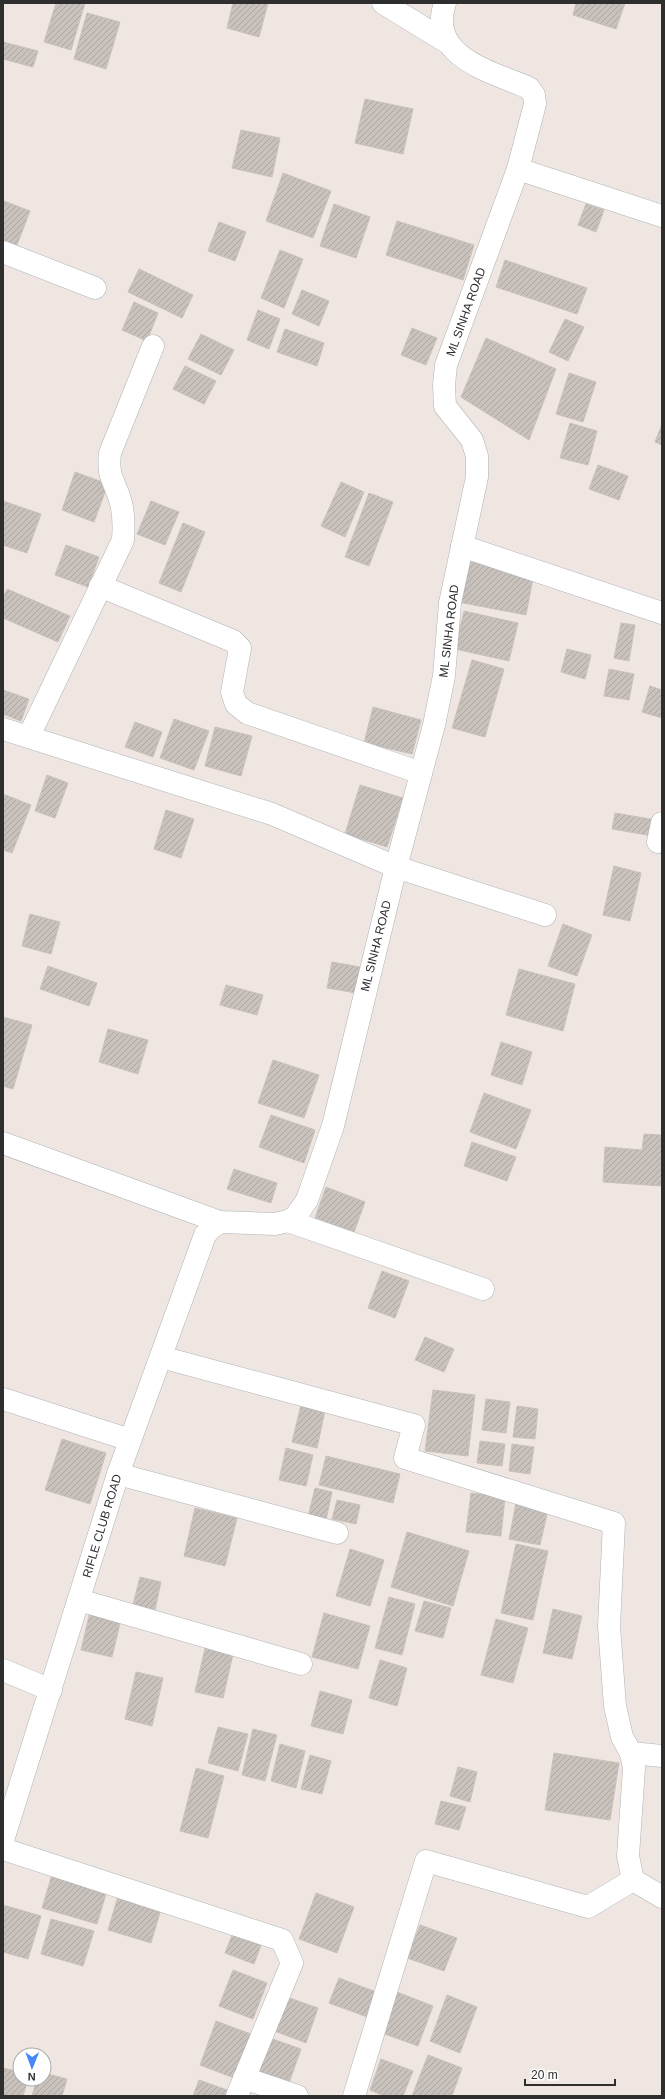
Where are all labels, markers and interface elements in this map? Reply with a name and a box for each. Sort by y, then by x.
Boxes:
street label: ML SINHA ROAD [443,265,489,358]
street label: ML SINHA ROAD [436,583,462,678]
street label: ML SINHA ROAD [358,899,394,993]
street label: RIFLE CLUB ROAD [80,1472,124,1579]
north arrow [12,2047,52,2087]
scale bar [525,2061,615,2087]
text: 20 m [531,2068,558,2082]
text: N [28,2071,36,2083]

